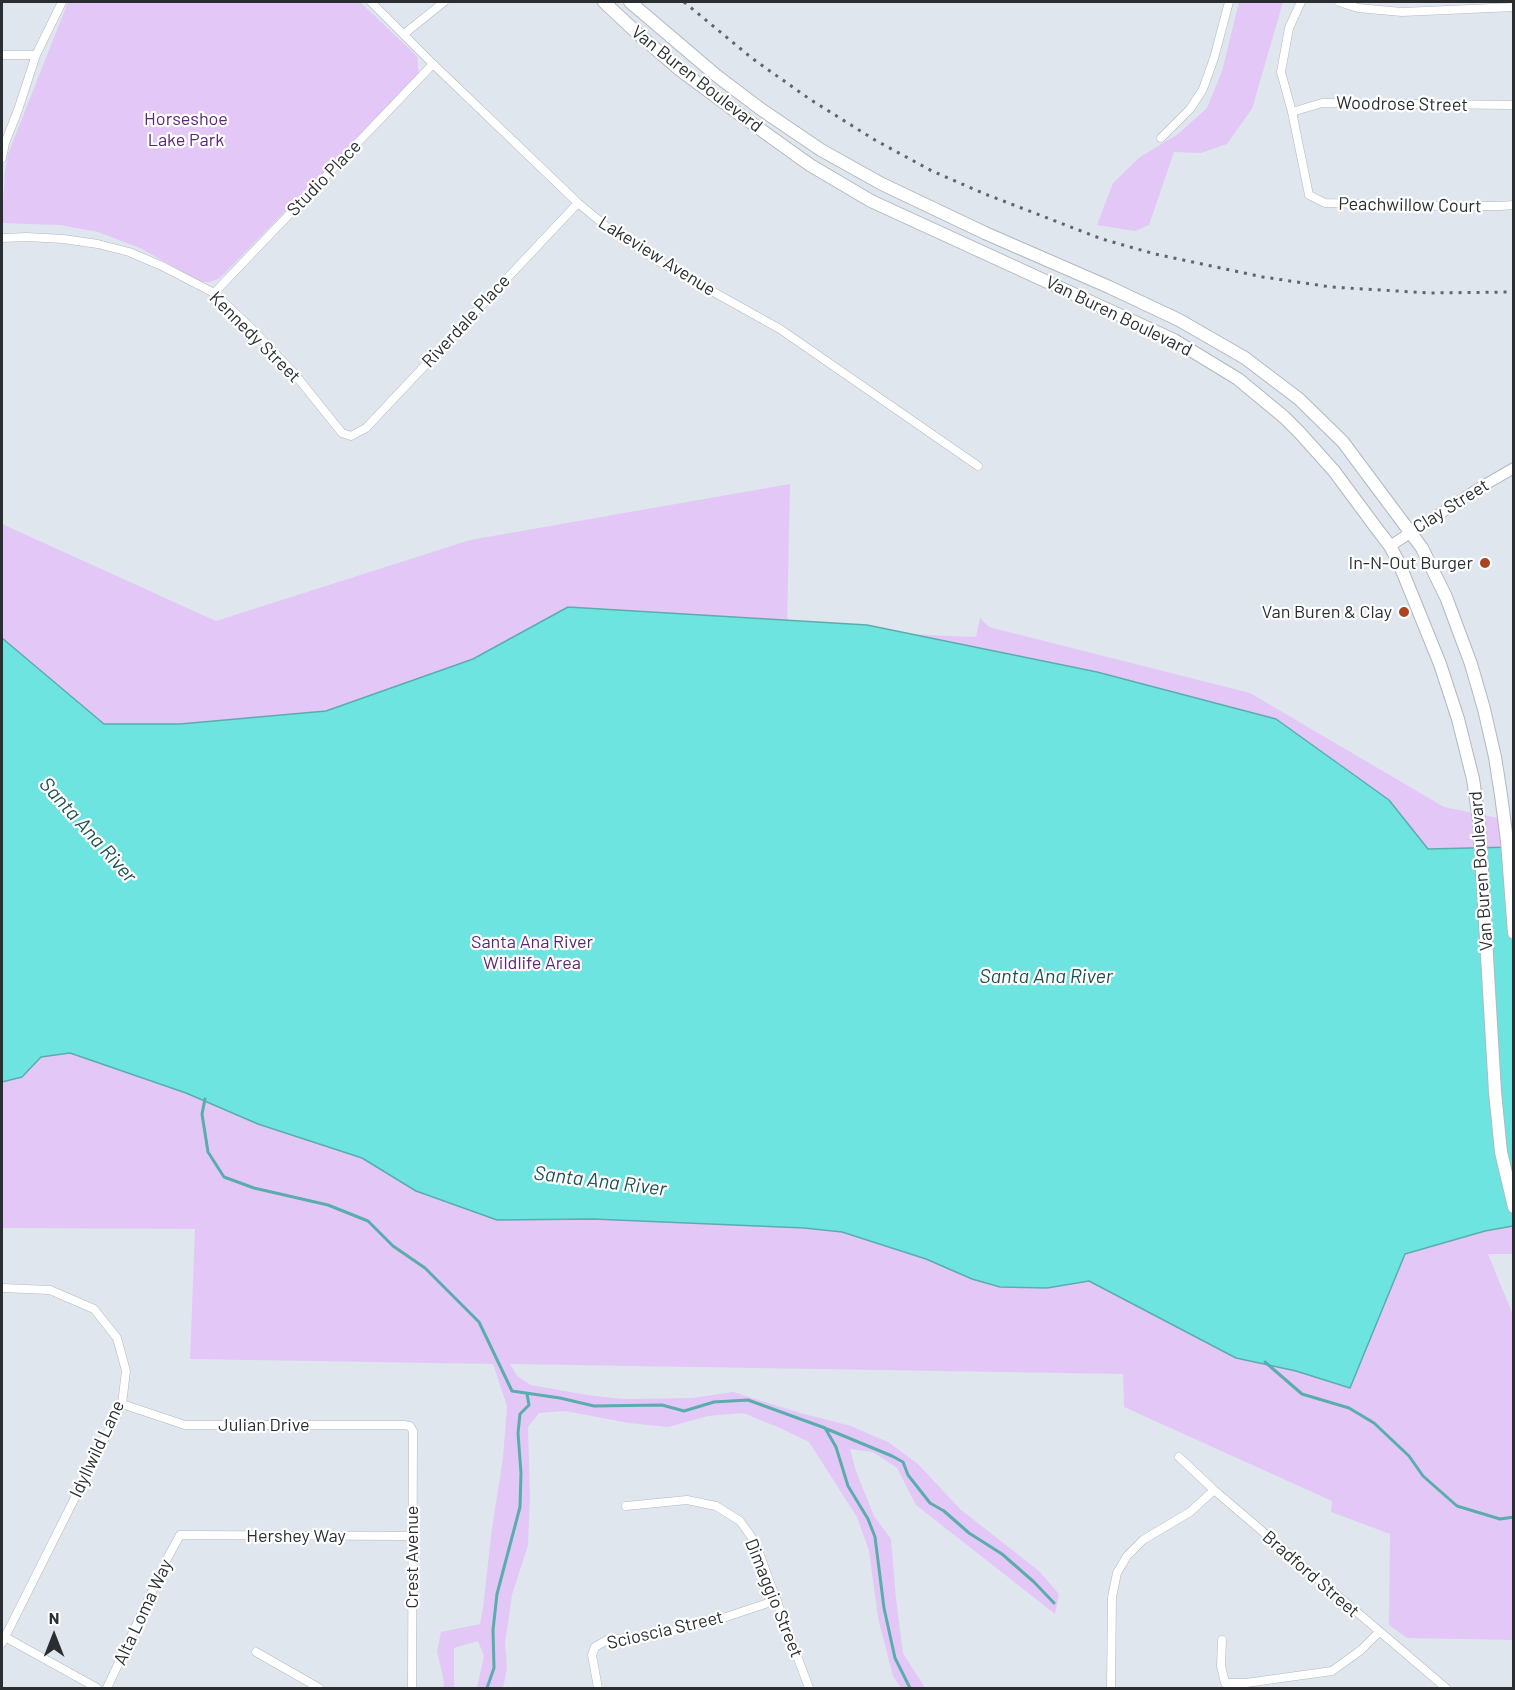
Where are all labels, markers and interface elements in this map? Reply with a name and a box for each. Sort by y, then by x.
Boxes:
street label: Van Buren Boulevard [627,21,767,137]
street label: Woodrose Street [1336,92,1468,116]
park label: Horseshoe Lake Park [144,108,228,150]
street label: Studio Place [282,135,366,221]
street label: Peachwillow Court [1338,193,1482,217]
street label: Lakeview Avenue [595,211,719,301]
street label: Riverdale Place [417,270,515,372]
street label: Van Buren Boulevard [1042,271,1196,361]
street label: Kennedy Street [205,287,305,387]
street label: Clay Street [1409,474,1493,538]
place label: In-N-Out Burger [1349,552,1473,574]
marker: In-N-Out Burger [1478,556,1492,570]
place label: Van Buren & Clay [1262,601,1392,623]
marker: Van Buren & Clay [1397,605,1411,619]
water label: Santa Ana River [34,772,142,888]
street label: Van Buren Boulevard [1465,790,1497,952]
park label: Santa Ana River Wildlife Area [471,931,593,974]
water label: Santa Ana River [979,964,1113,988]
water label: Santa Ana River [532,1161,668,1201]
street label: Idyllwild Lane [65,1397,129,1501]
street label: Julian Drive [218,1414,310,1436]
street label: Crest Avenue [401,1506,423,1608]
street label: Hershey Way [246,1525,346,1547]
street label: Bradford Street [1258,1526,1364,1622]
street label: Dimaggio Street [740,1535,808,1661]
street label: Alta Loma Way [109,1556,177,1668]
north arrow [24,1606,84,1666]
street label: Scioscia Street [605,1606,725,1654]
text: N [49,1608,59,1627]

